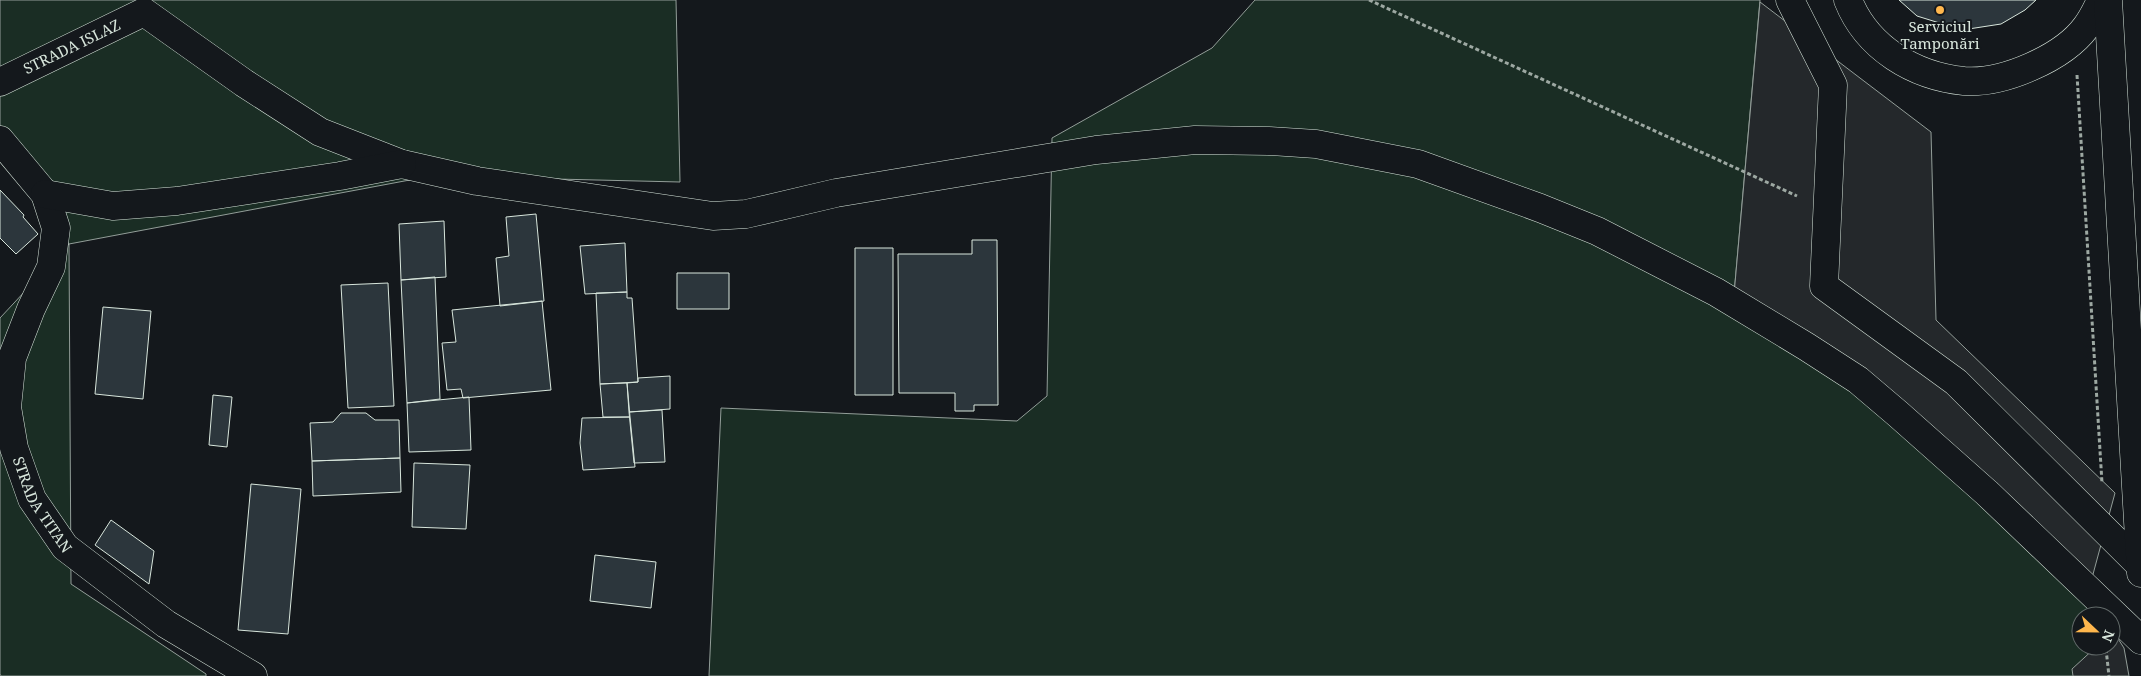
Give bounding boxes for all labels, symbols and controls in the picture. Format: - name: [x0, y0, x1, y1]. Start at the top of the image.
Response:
- marker: Serviciul Tamponări: [1934, 4, 1946, 16]
- street label: STRADA ISLAZ: [20, 14, 123, 78]
- place label: Serviciul Tamponări: [1900, 16, 1980, 53]
- street label: STRADA TITAN: [9, 454, 77, 557]
- north arrow: [2071, 606, 2121, 656]
- text: N: [2098, 627, 2119, 645]

